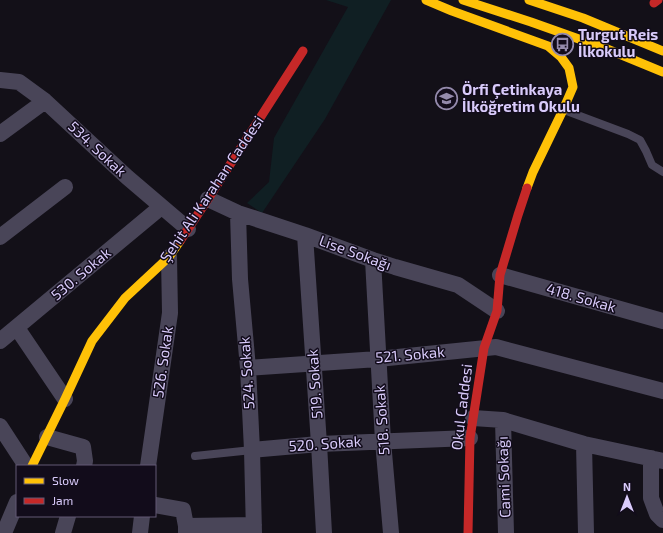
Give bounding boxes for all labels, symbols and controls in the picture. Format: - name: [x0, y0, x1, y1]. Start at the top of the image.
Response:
- place label: Turgut Reis İlkokulu: [578, 25, 658, 60]
- bus stop icon: Turgut Reis İlkokulu: [549, 31, 575, 57]
- place label: Örfi Çetinkaya İlköğretim Okulu: [462, 80, 580, 115]
- school or university icon: Örfi Çetinkaya İlköğretim Okulu: [434, 86, 460, 112]
- street label: Şehit Ali Karahan Caddesi: [156, 112, 268, 265]
- street label: 534. Sokak: [65, 117, 131, 180]
- street label: Lise Sokağı: [317, 231, 394, 273]
- street label: 530. Sokak: [47, 243, 114, 303]
- street label: 418. Sokak: [544, 279, 618, 316]
- street label: 526. Sokak: [148, 324, 176, 399]
- street label: 524. Sokak: [234, 336, 258, 410]
- street label: 521. Sokak: [374, 342, 446, 366]
- street label: 519. Sokak: [303, 348, 325, 420]
- street label: Okul Caddesi: [447, 363, 475, 451]
- street label: 518. Sokak: [370, 384, 392, 456]
- street label: 520. Sokak: [288, 431, 362, 455]
- street label: Cami Sokağı: [493, 436, 513, 518]
- legend: [16, 465, 156, 517]
- text: Slow: [52, 473, 79, 487]
- north arrow: [607, 477, 647, 517]
- text: N: [623, 480, 631, 493]
- text: Jam: [52, 493, 73, 507]

